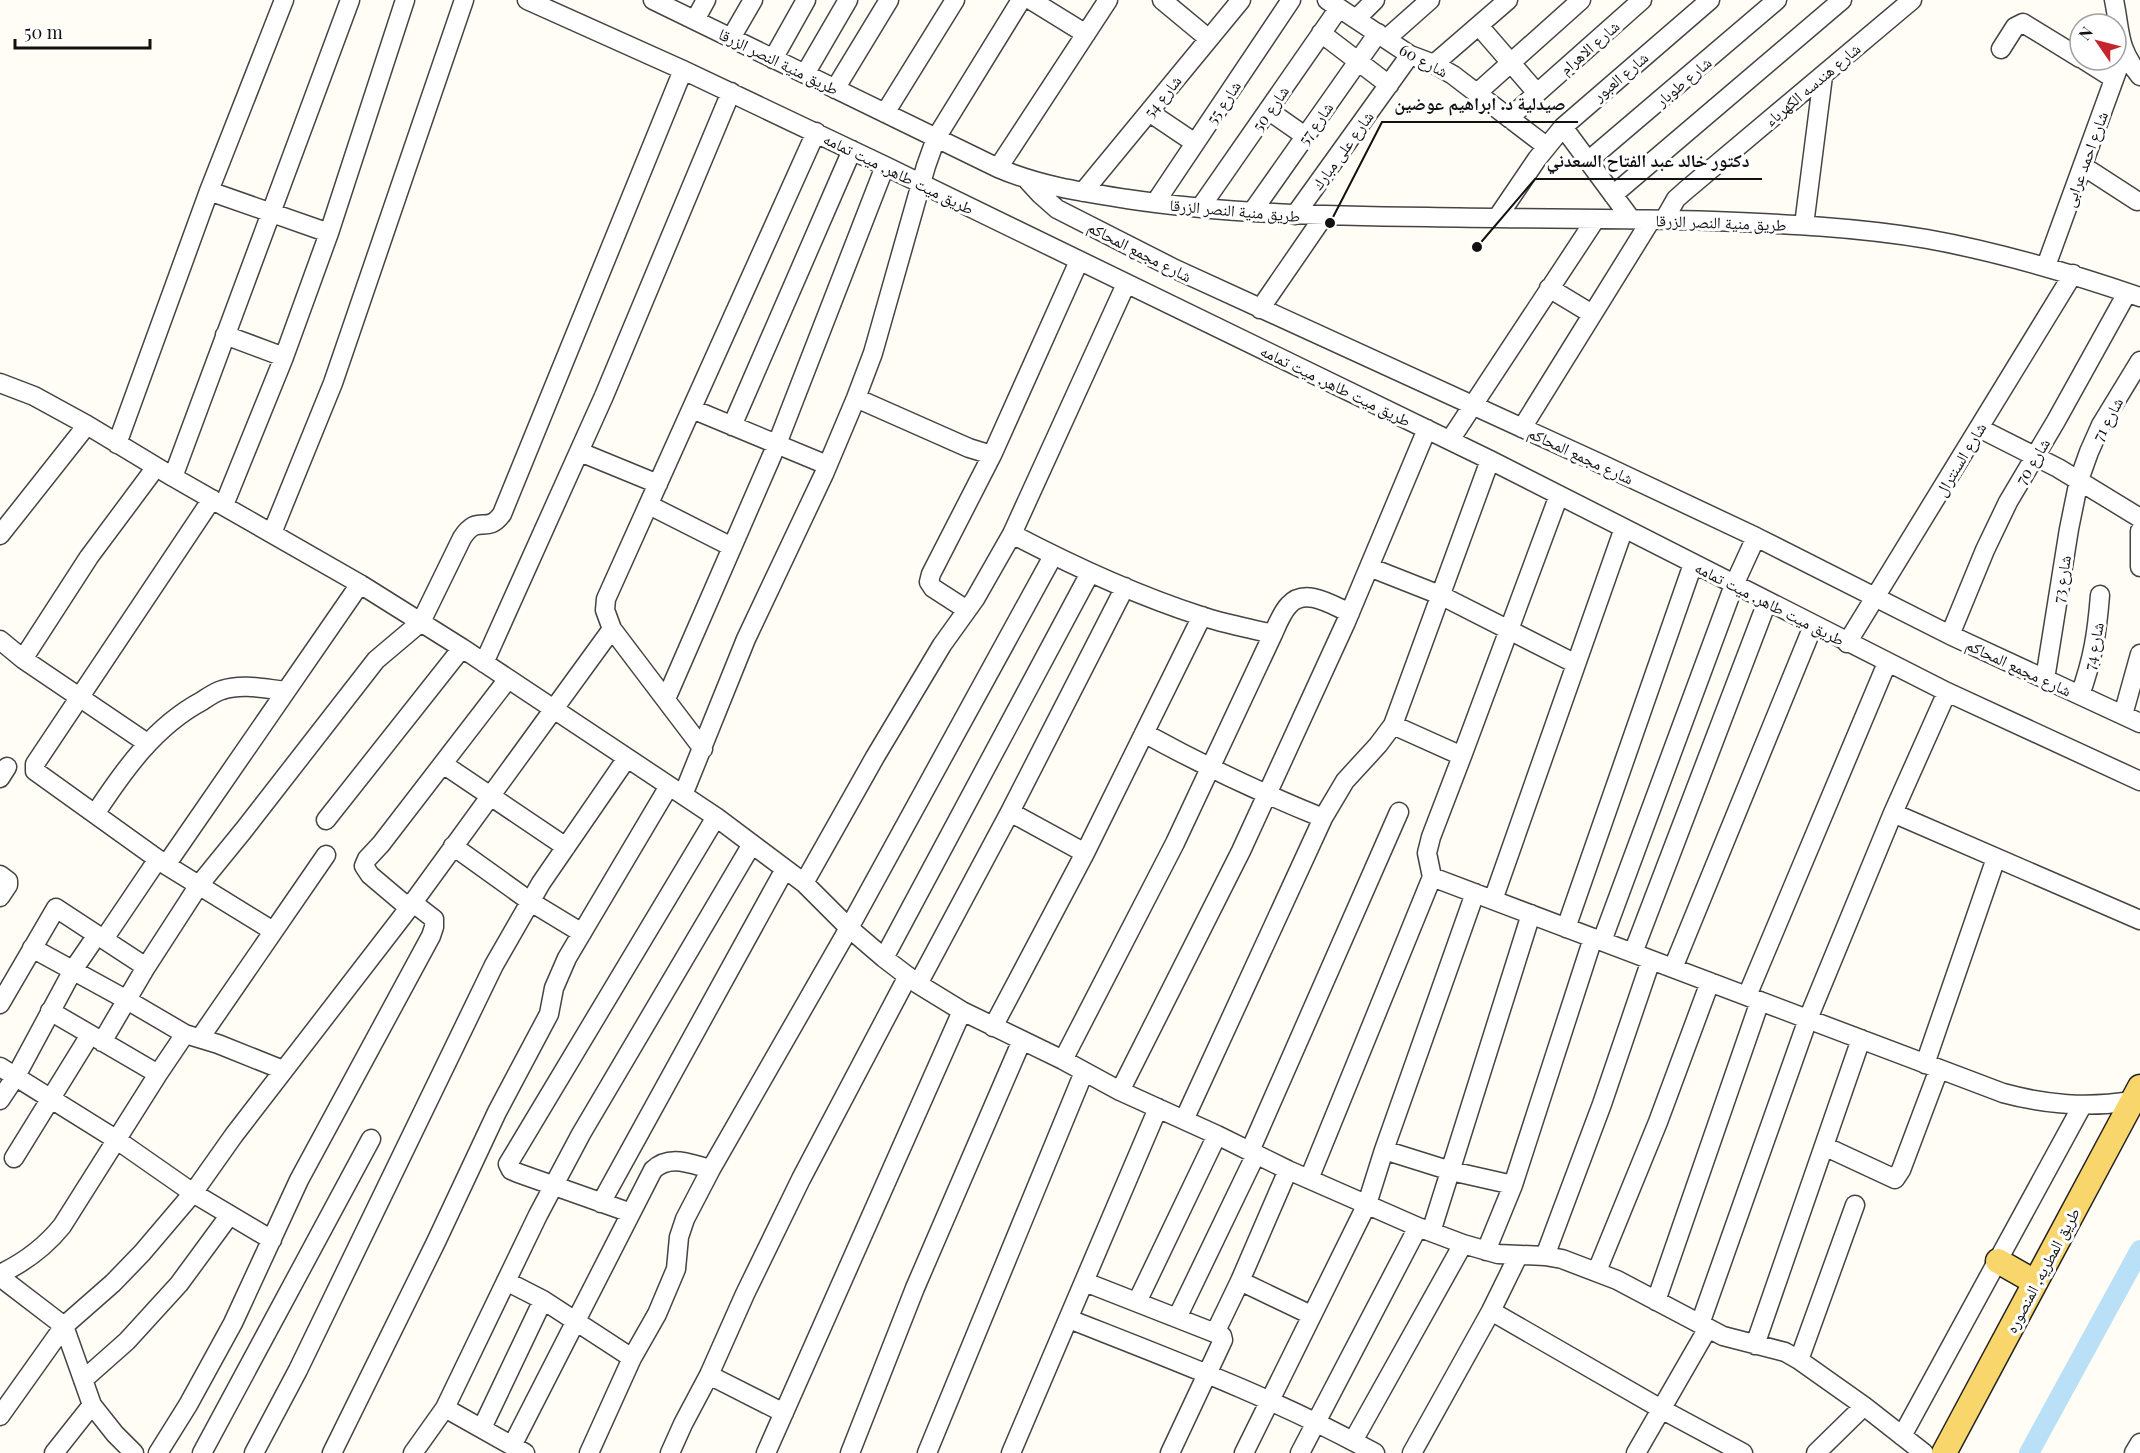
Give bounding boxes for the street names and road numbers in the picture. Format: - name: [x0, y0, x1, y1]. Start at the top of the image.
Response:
- street label: شارع الاهرام: [1555, 15, 1624, 80]
- street label: طريق منية النصر الزرقا: [715, 23, 843, 100]
- street label: شارع 60: [1396, 38, 1452, 82]
- street label: شارع هندسه الكهرباء: [1760, 38, 1865, 131]
- street label: شارع العبور: [1587, 47, 1653, 107]
- street label: شارع طوبار: [1650, 51, 1716, 112]
- street label: شارع 54: [1138, 70, 1186, 122]
- street label: شارع 55: [1201, 76, 1246, 128]
- street label: شارع 50: [1247, 81, 1294, 135]
- street label: شارع 57: [1293, 98, 1338, 149]
- street label: شارع على مبارك: [1306, 106, 1378, 194]
- street label: شارع احمد عرابى: [2058, 108, 2113, 210]
- street label: طريق ميت طاهر, ميت تمامه: [820, 127, 978, 220]
- street label: طريق منية النصر الزرقا: [1169, 194, 1301, 227]
- street label: طريق منية النصر الزرقا: [1655, 209, 1787, 236]
- street label: شارع مجمع المحاكم: [1084, 216, 1196, 287]
- street label: طريق ميت طاهر, ميت تمامه: [1257, 339, 1415, 432]
- street label: شارع 71: [2087, 393, 2128, 445]
- street label: شارع السنترال: [1930, 418, 1991, 500]
- street label: شارع مجمع المحاكم: [1524, 421, 1637, 490]
- street label: شارع 70: [2010, 434, 2055, 489]
- street label: شارع 73: [2047, 554, 2076, 605]
- street label: طريق ميت طاهر, ميت تمامه: [1691, 556, 1848, 651]
- street label: شارع 74: [2078, 620, 2109, 672]
- street label: شارع مجمع المحاكم: [1962, 633, 2075, 702]
- street label: طريق المطريه, المنصوره: [2000, 1204, 2085, 1337]

